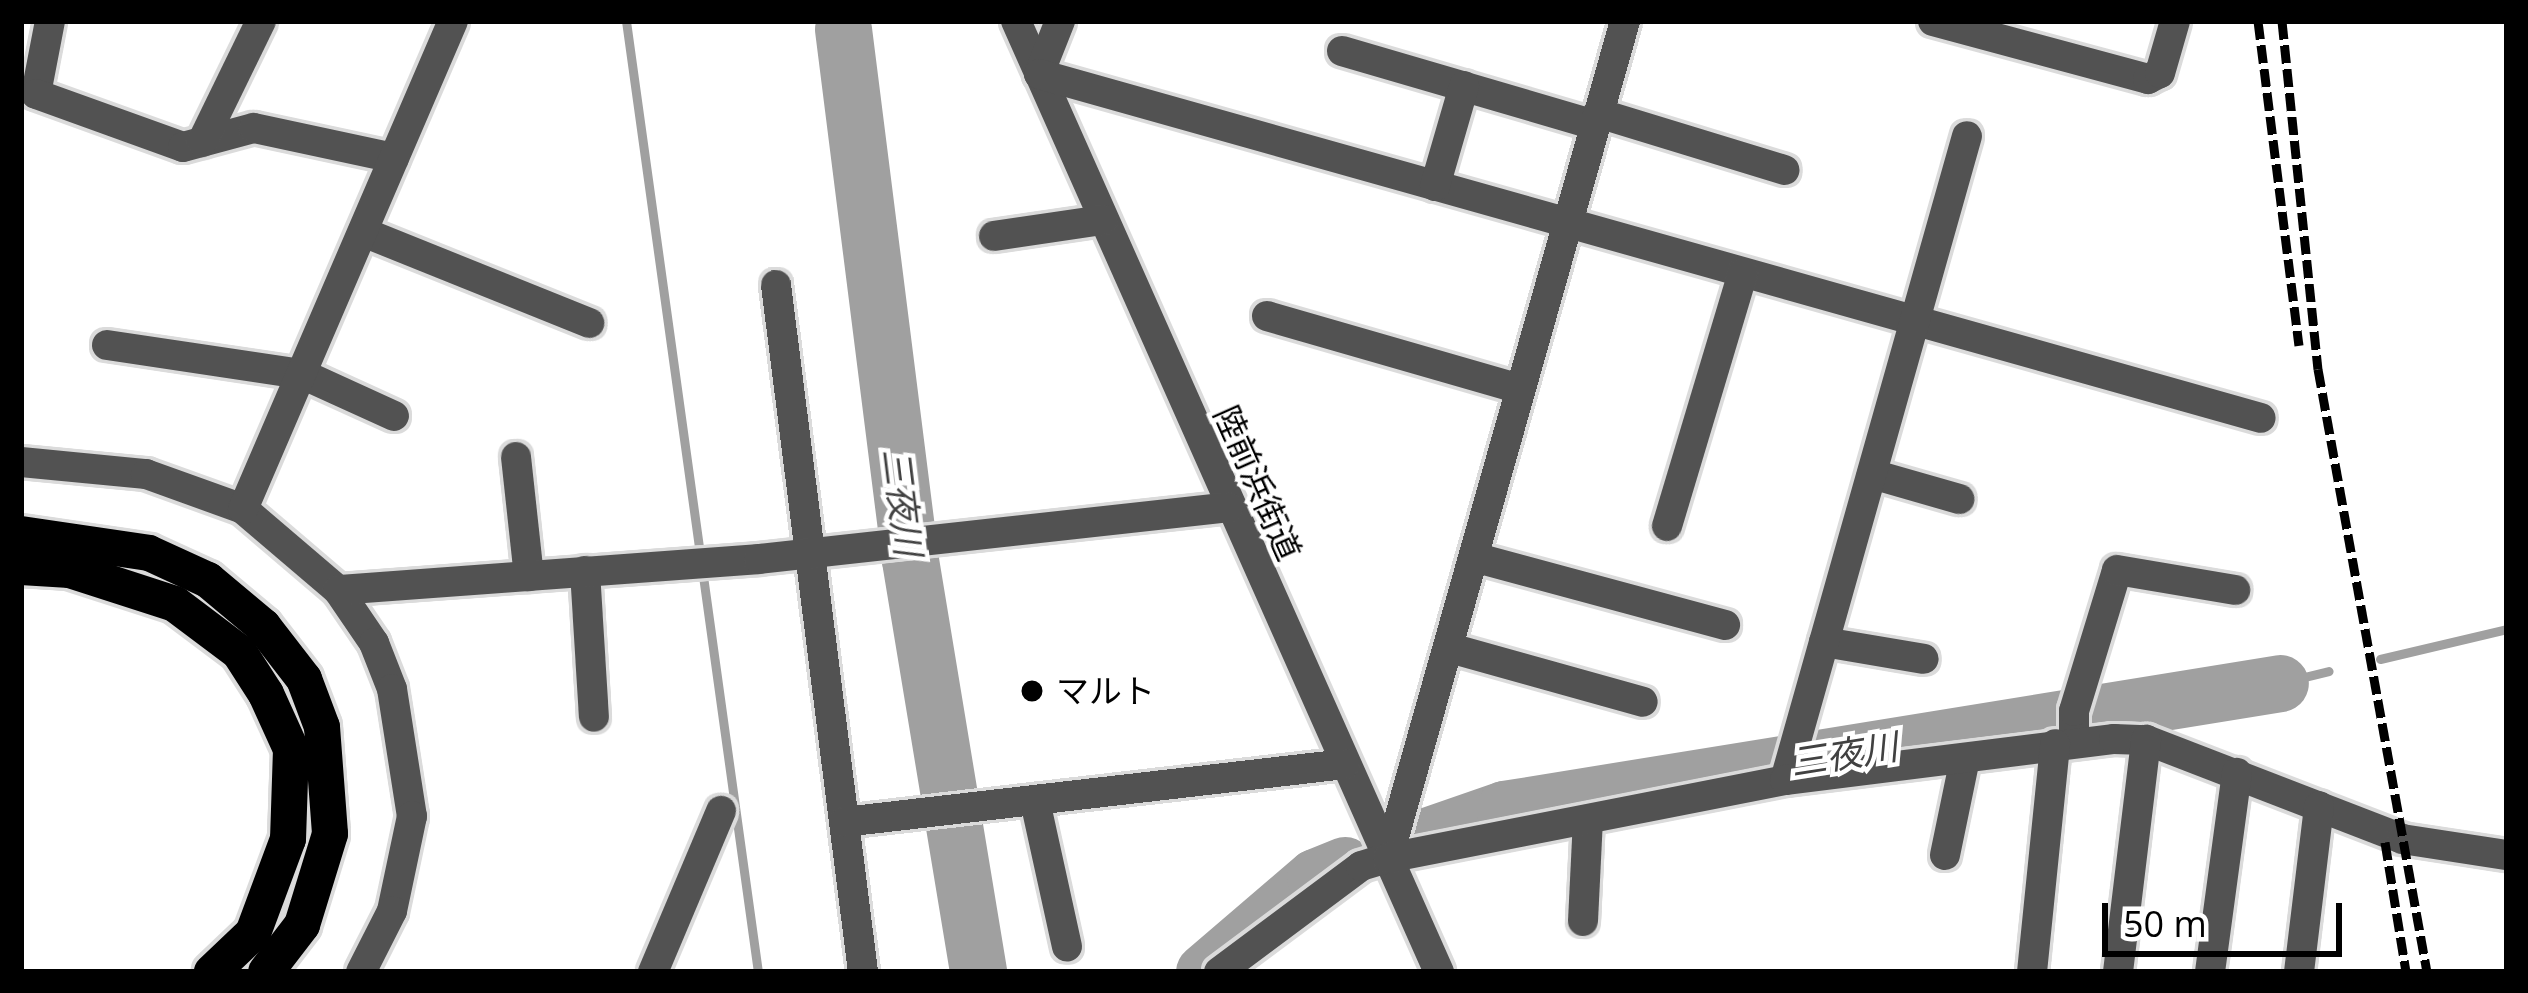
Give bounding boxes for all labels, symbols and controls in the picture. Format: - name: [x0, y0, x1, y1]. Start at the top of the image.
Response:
- street label: 陸前浜街道: [1206, 400, 1310, 566]
- water label: 三夜川: [875, 446, 931, 558]
- place label: マルト: [1056, 671, 1155, 711]
- marker: マルト: [1019, 678, 1045, 704]
- water label: 三夜川: [1787, 724, 1901, 784]
- scale bar: [2108, 879, 2348, 953]
- text: 50 m: [2123, 899, 2207, 948]

